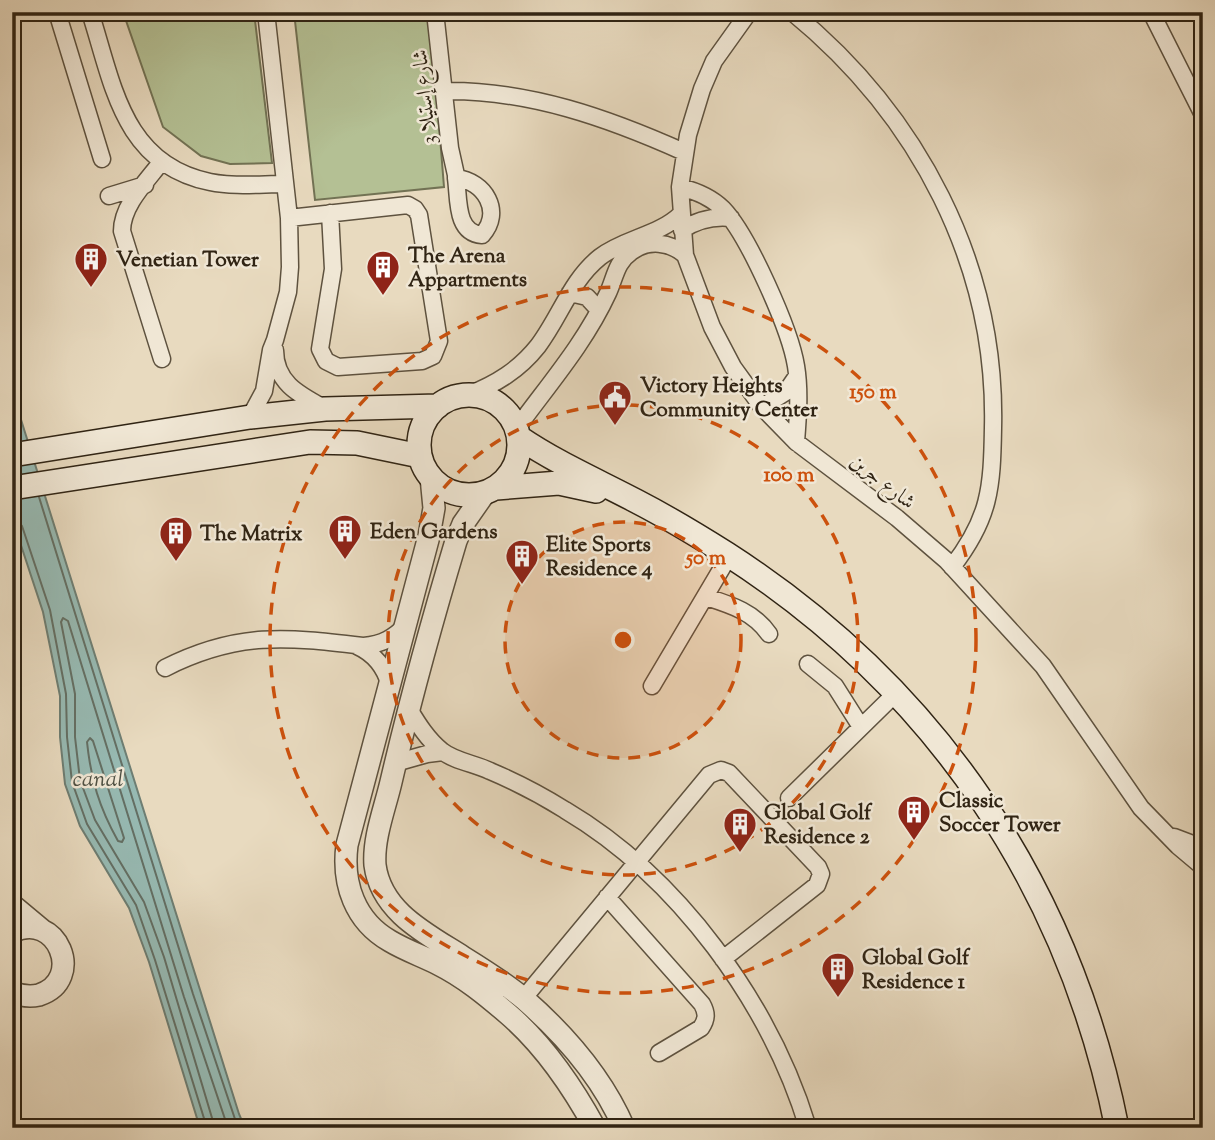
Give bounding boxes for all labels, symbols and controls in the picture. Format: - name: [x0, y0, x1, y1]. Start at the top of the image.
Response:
- street label: شارع إستيلا 3: [406, 48, 447, 146]
- building icon: Venetian Tower: [72, 240, 110, 289]
- place label: The Arena Appartments: [408, 242, 527, 296]
- place label: Venetian Tower: [116, 246, 259, 276]
- building icon: The Arena Appartments: [364, 248, 402, 297]
- place label: Victory Heights Community Center: [640, 372, 818, 426]
- public building icon: Victory Heights Community Center: [596, 378, 634, 427]
- text: 150 m: [849, 378, 897, 408]
- street label: شارع جرين: [842, 447, 921, 519]
- text: 100 m: [764, 461, 815, 491]
- building icon: Eden Gardens: [326, 512, 364, 561]
- building icon: The Matrix: [157, 514, 195, 563]
- place label: Eden Gardens: [370, 518, 498, 548]
- place label: The Matrix: [200, 520, 303, 550]
- place label: Elite Sports Residence 4: [546, 531, 653, 585]
- building icon: Elite Sports Residence 4: [503, 537, 541, 586]
- text: 50 m: [684, 544, 727, 574]
- centre of rings: [611, 628, 635, 652]
- water label: canal: [72, 764, 124, 797]
- place label: Classic Soccer Tower: [939, 787, 1061, 841]
- building icon: Classic Soccer Tower: [895, 793, 933, 842]
- place label: Global Golf Residence 2: [764, 799, 873, 853]
- building icon: Global Golf Residence 2: [721, 805, 759, 854]
- place label: Global Golf Residence 1: [862, 944, 971, 998]
- building icon: Global Golf Residence 1: [819, 950, 857, 999]

